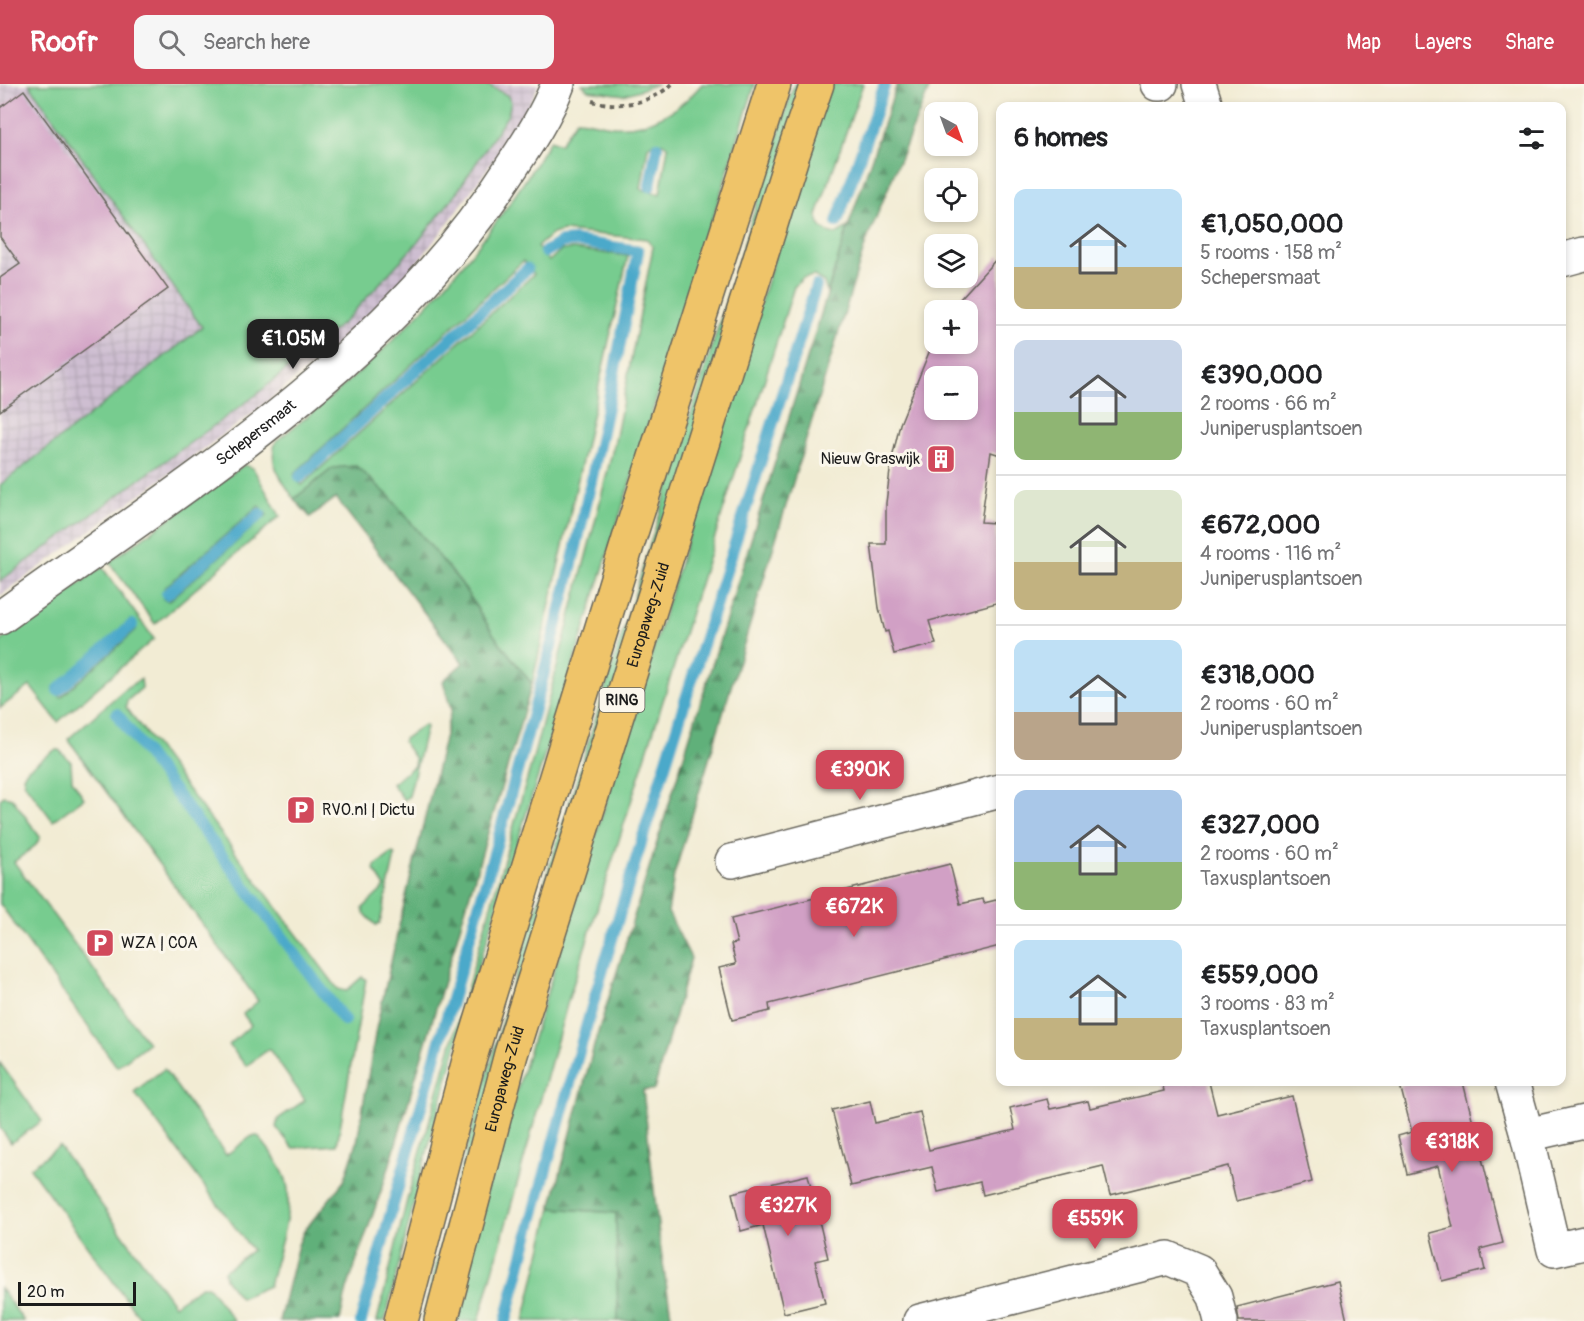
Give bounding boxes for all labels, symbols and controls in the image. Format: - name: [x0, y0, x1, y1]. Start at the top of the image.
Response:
- search box: [134, 15, 554, 69]
- text: Roofr: [30, 25, 98, 60]
- icon: search: [155, 26, 188, 59]
- text: Search here: [203, 28, 310, 56]
- text: Map: [1346, 29, 1381, 56]
- text: Layers: [1414, 29, 1472, 56]
- text: Share: [1505, 29, 1554, 56]
- north arrow: [924, 102, 978, 156]
- map controls: [924, 102, 978, 420]
- text: 6 homes: [1014, 122, 1108, 154]
- icon: filters: [1515, 122, 1548, 155]
- button: locate: [924, 168, 978, 222]
- text: €1,050,000: [1200, 208, 1343, 240]
- icon: home: [1062, 213, 1134, 285]
- button: layers: [924, 234, 978, 288]
- text: 5 rooms · 158 m²: [1200, 240, 1342, 265]
- text: Schepersmaat: [1200, 265, 1320, 290]
- button: +: [924, 300, 978, 354]
- pin: €1.05M: [244, 319, 342, 370]
- text: €1.05M: [261, 326, 325, 351]
- text: €390,000: [1200, 359, 1323, 391]
- icon: home: [1062, 364, 1134, 436]
- button: −: [924, 366, 978, 420]
- text: 2 rooms · 66 m²: [1200, 391, 1337, 416]
- street label: Schepersmaat: [212, 395, 301, 470]
- text: Juniperusplantsoen: [1200, 416, 1363, 441]
- building icon: Nieuw Graswijk: [925, 443, 957, 475]
- place label: Nieuw Graswijk: [821, 449, 920, 469]
- text: €672,000: [1200, 509, 1320, 541]
- icon: home: [1062, 514, 1134, 586]
- text: 4 rooms · 116 m²: [1200, 541, 1341, 566]
- street label: Europaweg-Zuid: [623, 560, 674, 670]
- text: Juniperusplantsoen: [1200, 566, 1363, 591]
- text: €318,000: [1200, 659, 1315, 691]
- icon: home: [1062, 664, 1134, 736]
- road number: RING: [600, 688, 644, 712]
- text: 2 rooms · 60 m²: [1200, 691, 1339, 716]
- text: Juniperusplantsoen: [1200, 716, 1363, 741]
- pin: €390K: [818, 750, 902, 801]
- text: €390K: [830, 757, 890, 782]
- parking icon: RVO.nl | Dictu: [285, 794, 317, 826]
- place label: RVO.nl | Dictu: [322, 800, 415, 820]
- text: €327,000: [1200, 809, 1320, 841]
- icon: home: [1062, 814, 1134, 886]
- text: 2 rooms · 60 m²: [1200, 841, 1339, 866]
- text: Taxusplantsoen: [1200, 866, 1331, 891]
- pin: €672K: [812, 887, 896, 938]
- text: €672K: [825, 894, 883, 919]
- parking icon: WZA | COA: [84, 927, 116, 959]
- place label: WZA | COA: [121, 933, 198, 953]
- text: €559,000: [1200, 959, 1319, 991]
- icon: home: [1062, 964, 1134, 1036]
- text: 3 rooms · 83 m²: [1200, 991, 1335, 1016]
- text: Taxusplantsoen: [1200, 1016, 1331, 1041]
- street label: Europaweg-Zuid: [481, 1024, 529, 1134]
- pin: €318K: [1410, 1122, 1494, 1173]
- text: €318K: [1425, 1129, 1479, 1154]
- pin: €327K: [746, 1186, 830, 1237]
- text: €327K: [759, 1193, 817, 1218]
- pin: €559K: [1053, 1199, 1137, 1250]
- text: €559K: [1066, 1206, 1124, 1231]
- scale bar: [18, 1279, 136, 1306]
- text: 20 m: [27, 1282, 65, 1302]

